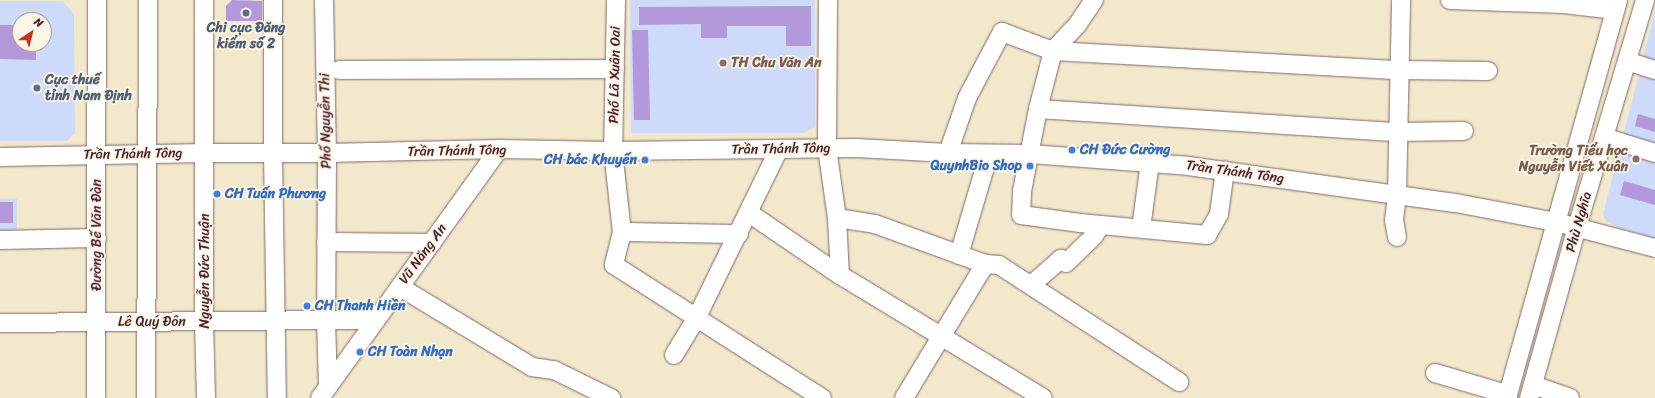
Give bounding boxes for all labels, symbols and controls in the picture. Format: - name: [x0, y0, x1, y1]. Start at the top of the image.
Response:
- marker: Chi cục Đăng kiểm số 2: [241, 8, 251, 18]
- north arrow: [12, 12, 52, 52]
- text: N: [30, 13, 47, 33]
- place label: Chi cục Đăng kiểm số 2: [207, 20, 285, 52]
- street label: Phố Lã Xuân Oai: [606, 26, 624, 124]
- place label: TH Chu Văn An: [731, 55, 822, 71]
- marker: TH Chu Văn An: [718, 58, 728, 68]
- place label: Cục thuế tỉnh Nam Định: [45, 72, 132, 104]
- street label: Phố Nguyễn Thi: [317, 73, 335, 169]
- marker: Cục thuế tỉnh Nam Định: [32, 83, 42, 93]
- street label: Trần Thánh Tông: [731, 140, 831, 158]
- street label: Trần Thánh Tông: [407, 142, 507, 160]
- place label: CH Đức Cường: [1080, 142, 1170, 158]
- place label: Trường Tiểu học Nguyễn Viết Xuân: [1519, 143, 1628, 176]
- street label: Trần Thánh Tông: [83, 145, 183, 163]
- marker: CH Đức Cường: [1067, 145, 1077, 155]
- place label: CH bác Khuyến: [544, 152, 637, 168]
- marker: Trường Tiểu học Nguyễn Viết Xuân: [1631, 154, 1641, 164]
- marker: CH bác Khuyến: [640, 155, 650, 165]
- street label: Trần Thánh Tông: [1185, 157, 1285, 187]
- place label: QuynhBio Shop: [929, 158, 1022, 174]
- marker: QuynhBio Shop: [1025, 161, 1035, 171]
- street label: Đường Bế Văn Đàn: [89, 179, 105, 291]
- place label: CH Tuấn Phương: [225, 186, 327, 202]
- marker: CH Tuấn Phương: [212, 189, 222, 199]
- street label: Phù Nghĩa: [1562, 190, 1596, 254]
- street label: Nguyễn Đức Thuận: [197, 214, 213, 328]
- street label: Vũ Năng An: [396, 221, 450, 287]
- place label: CH Thanh Hiền: [315, 298, 406, 314]
- marker: CH Thanh Hiền: [302, 301, 312, 311]
- street label: Lê Quý Đôn: [118, 314, 186, 330]
- place label: CH Toàn Nhạn: [368, 344, 454, 360]
- marker: CH Toàn Nhạn: [355, 347, 365, 357]

